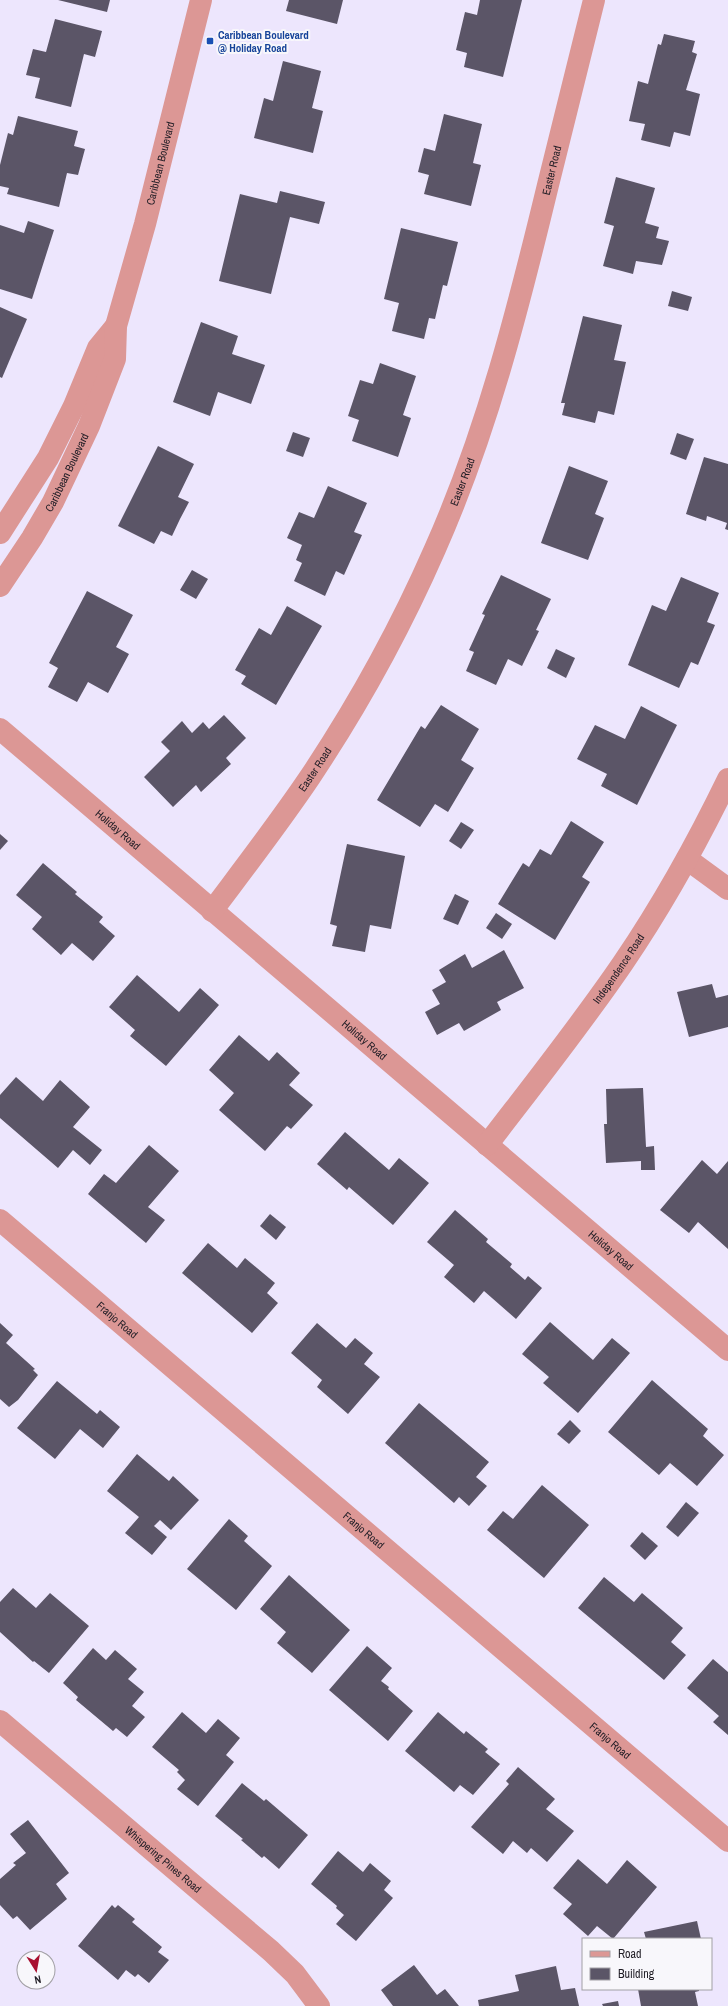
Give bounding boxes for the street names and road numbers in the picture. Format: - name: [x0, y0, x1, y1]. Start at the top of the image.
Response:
- street label: Caribbean Boulevard: [143, 120, 177, 206]
- street label: Easter Road: [539, 144, 564, 197]
- street label: Caribbean Boulevard: [42, 431, 92, 514]
- street label: Easter Road: [447, 456, 478, 508]
- street label: Easter Road: [295, 745, 335, 794]
- street label: Holiday Road: [93, 806, 143, 853]
- street label: Independence Road: [590, 931, 647, 1006]
- street label: Holiday Road: [339, 1017, 390, 1063]
- street label: Holiday Road: [586, 1227, 636, 1273]
- street label: Franjo Road: [94, 1298, 141, 1341]
- street label: Franjo Road: [340, 1509, 387, 1552]
- street label: Franjo Road: [587, 1719, 634, 1762]
- street label: Whispering Pines Road: [122, 1823, 204, 1896]

